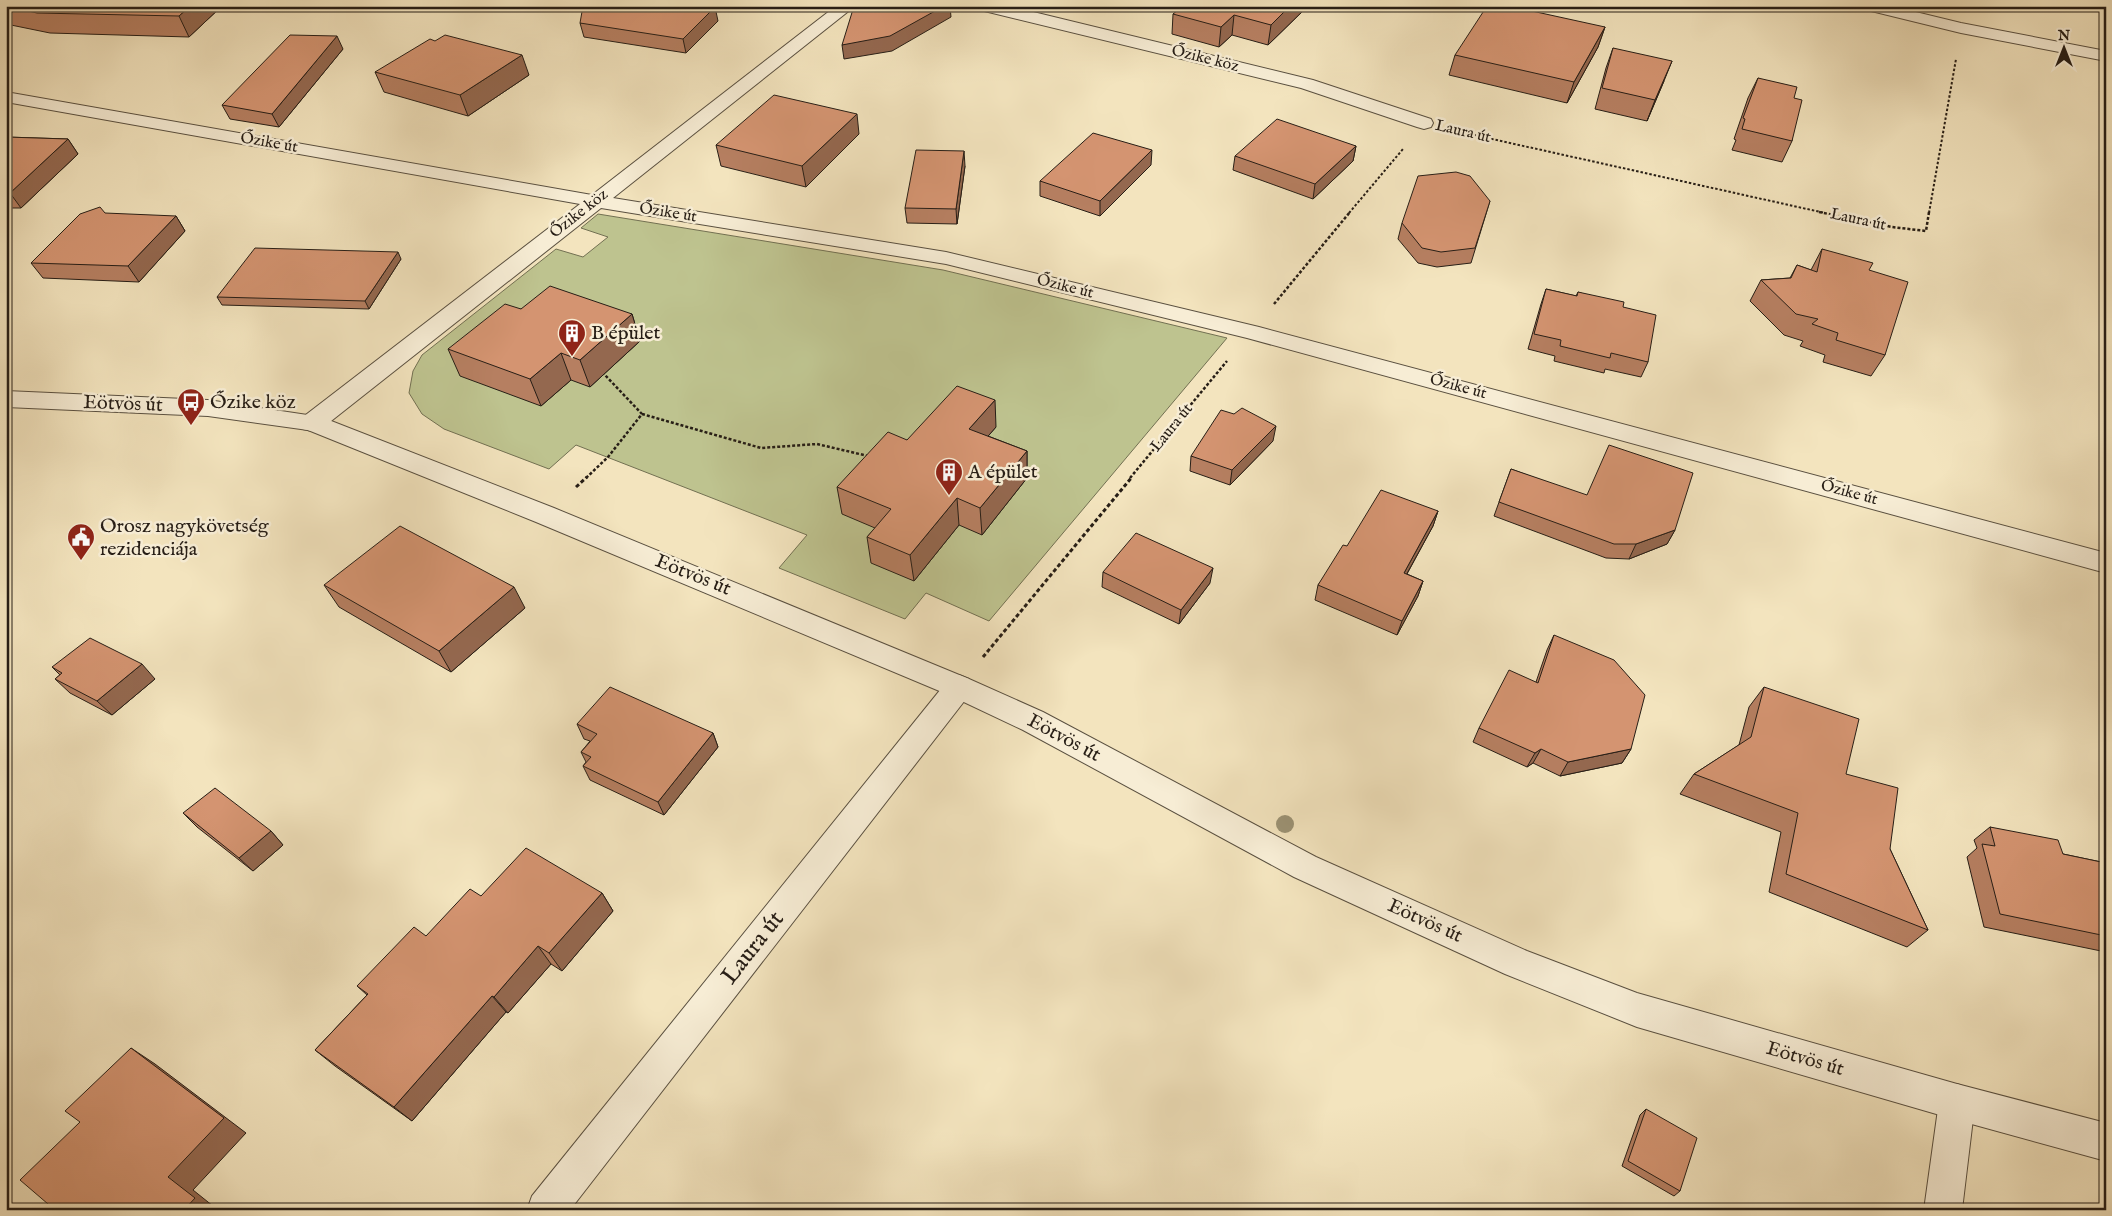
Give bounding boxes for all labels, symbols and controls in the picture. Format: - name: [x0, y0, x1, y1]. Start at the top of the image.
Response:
- north arrow: [2040, 22, 2090, 72]
- text: N: [2057, 27, 2070, 45]
- street label: Őzike köz: [1169, 39, 1241, 77]
- street label: Laura út: [1433, 116, 1493, 148]
- street label: Őzike út: [239, 126, 300, 158]
- street label: Őzike köz: [545, 183, 612, 243]
- street label: Őzike út: [638, 197, 699, 227]
- street label: Laura út: [1828, 204, 1888, 236]
- street label: Őzike út: [1034, 268, 1097, 304]
- building icon: B épület: [557, 318, 587, 357]
- place label: B épület: [591, 321, 660, 346]
- street label: Őzike út: [1427, 368, 1490, 404]
- bus stop icon: Őzike köz: [176, 387, 206, 426]
- street label: Eötvös út: [83, 390, 163, 418]
- place label: Őzike köz: [210, 390, 296, 415]
- street label: Laura út: [1146, 399, 1198, 456]
- building icon: A épület: [934, 457, 964, 496]
- place label: A épület: [967, 460, 1038, 485]
- street label: Őzike út: [1818, 474, 1881, 510]
- place label: Orosz nagykövetség rezidenciája: [100, 514, 270, 562]
- public building icon: Orosz nagykövetség rezidenciája: [66, 522, 96, 561]
- street label: Eötvös út: [651, 548, 735, 602]
- street label: Eötvös út: [1023, 708, 1105, 768]
- street label: Eötvös út: [1384, 893, 1467, 949]
- street label: Laura út: [715, 905, 791, 991]
- street label: Eötvös út: [1763, 1036, 1847, 1082]

